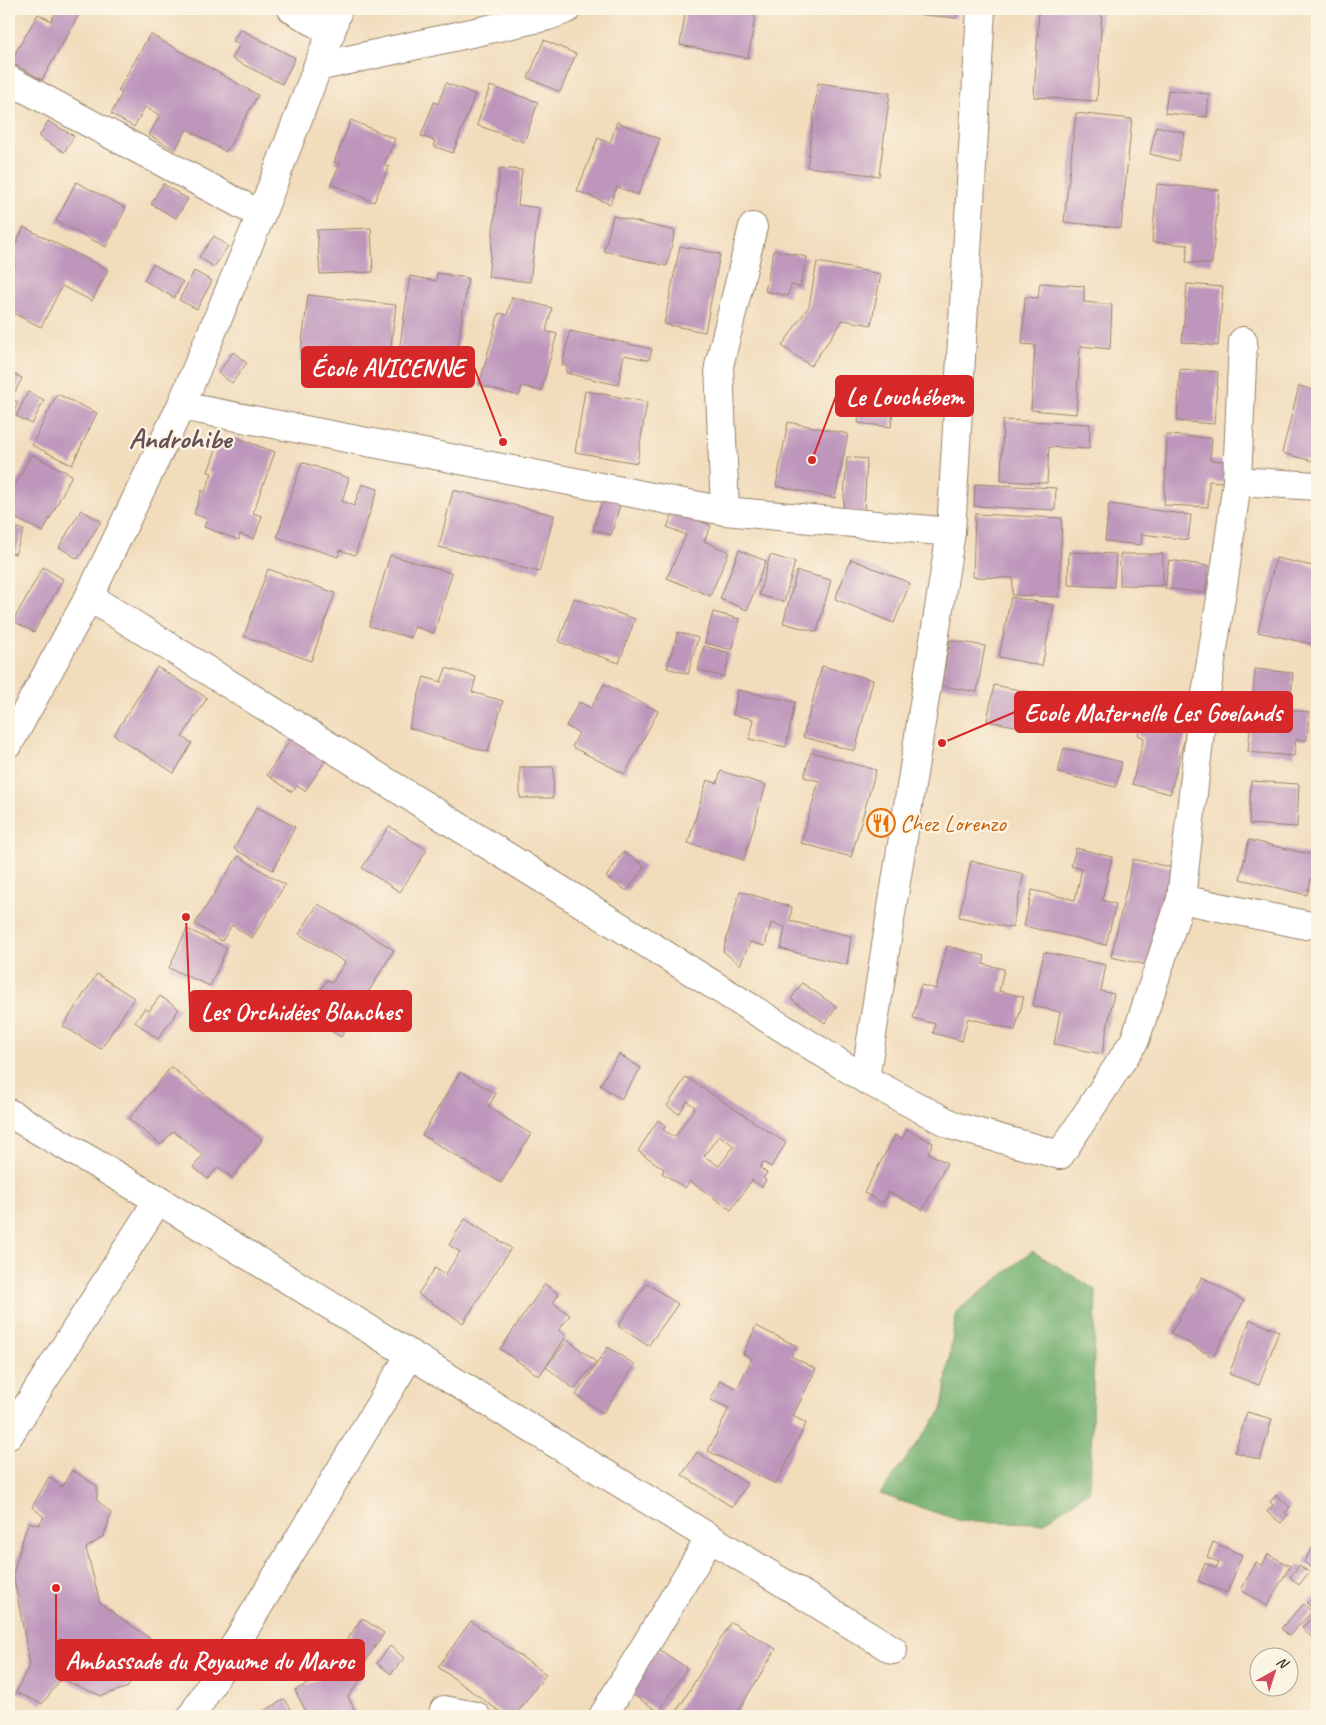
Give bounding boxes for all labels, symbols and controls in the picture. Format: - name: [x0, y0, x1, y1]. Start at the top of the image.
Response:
- callout: École AVICENNE: [302, 347, 474, 387]
- text: École AVICENNE: [312, 352, 468, 384]
- callout: Le Louchébem: [836, 376, 973, 416]
- text: Le Louchébem: [846, 381, 965, 413]
- district label: Androhibe: [129, 420, 234, 457]
- callout: Ecole Maternelle Les Goelands: [1015, 692, 1292, 732]
- text: Ecole Maternelle Les Goelands: [1024, 697, 1284, 729]
- restaurant icon: Chez Lorenzo: [866, 808, 896, 838]
- place label: Chez Lorenzo: [900, 808, 1007, 838]
- callout: Les Orchidées Blanches: [190, 991, 411, 1031]
- text: Les Orchidées Blanches: [201, 996, 403, 1028]
- callout: Ambassade du Royaume du Maroc: [56, 1640, 364, 1680]
- text: Ambassade du Royaume du Maroc: [66, 1645, 355, 1677]
- north arrow: [1248, 1648, 1298, 1698]
- text: N: [1273, 1653, 1292, 1673]

